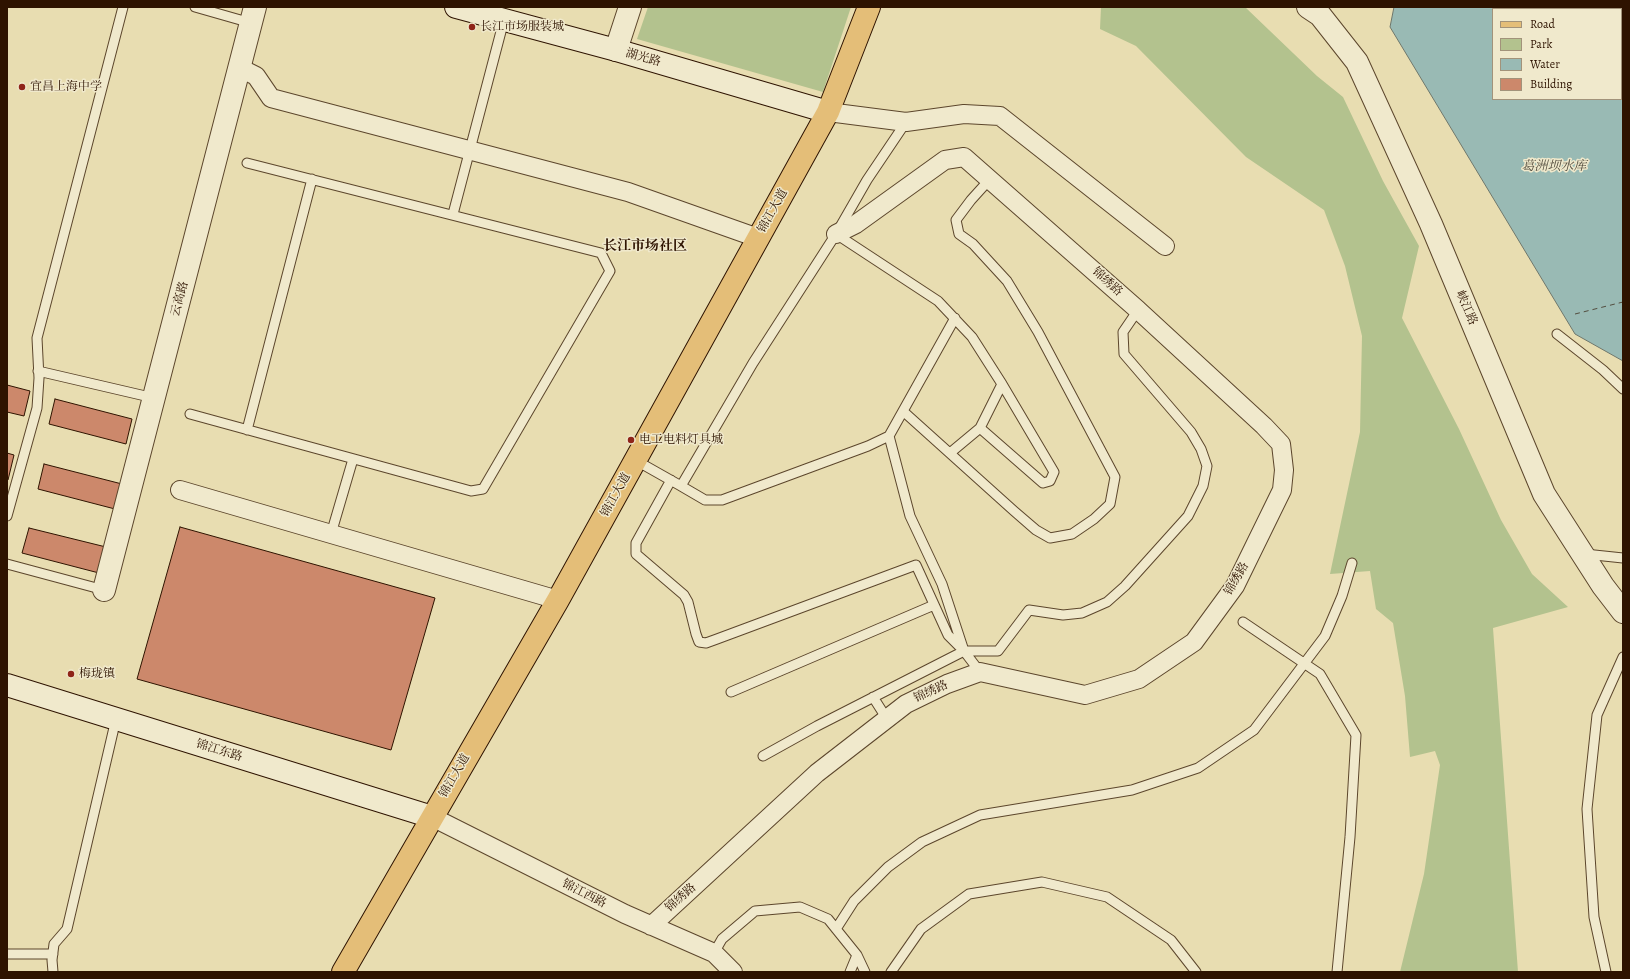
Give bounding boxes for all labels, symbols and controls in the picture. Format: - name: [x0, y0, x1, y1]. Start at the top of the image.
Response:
- legend: [1492, 8, 1622, 100]
- text: Road: [1530, 16, 1555, 32]
- place label: 长江市场服装城: [480, 20, 564, 34]
- marker: 长江市场服装城: [467, 22, 477, 32]
- text: Park: [1530, 36, 1553, 52]
- street label: 湖光路: [624, 46, 662, 70]
- text: Water: [1530, 56, 1560, 72]
- text: Building: [1530, 76, 1572, 92]
- place label: 宜昌上海中学: [30, 80, 102, 94]
- marker: 宜昌上海中学: [17, 82, 27, 92]
- water label: 葛洲坝水库: [1522, 159, 1586, 175]
- street label: 锦江大道: [755, 187, 791, 235]
- district label: 长江市场社区: [603, 239, 687, 255]
- street label: 锦绣路: [1089, 265, 1125, 299]
- street label: 云高路: [168, 280, 192, 318]
- street label: 峡江路: [1452, 289, 1480, 327]
- place label: 电工电料灯具城: [639, 433, 723, 447]
- marker: 电工电料灯具城: [626, 435, 636, 445]
- street label: 锦江大道: [598, 471, 634, 519]
- street label: 锦绣路: [1222, 560, 1252, 598]
- place label: 梅珑镇: [79, 667, 115, 681]
- marker: 梅珑镇: [66, 669, 76, 679]
- street label: 锦绣路: [912, 678, 950, 706]
- street label: 锦江东路: [194, 737, 244, 765]
- street label: 锦江大道: [437, 752, 473, 800]
- street label: 锦江西路: [559, 877, 609, 911]
- street label: 锦绣路: [663, 881, 699, 915]

